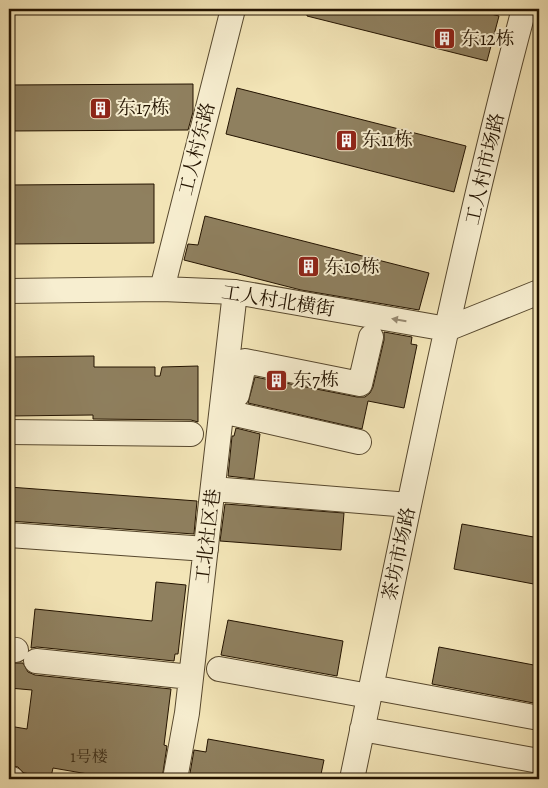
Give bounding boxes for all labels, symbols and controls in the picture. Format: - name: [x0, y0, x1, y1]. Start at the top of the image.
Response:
- place label: 东12栋: [461, 26, 515, 52]
- building icon: 东12栋: [433, 27, 457, 51]
- place label: 东17栋: [117, 95, 169, 121]
- building icon: 东17栋: [89, 96, 113, 120]
- street label: 工人村东路: [173, 100, 221, 198]
- street label: 工人村市场路: [460, 111, 510, 227]
- place label: 东11栋: [362, 127, 413, 153]
- building icon: 东11栋: [334, 128, 358, 152]
- place label: 东10栋: [325, 254, 380, 280]
- building icon: 东10栋: [297, 255, 321, 279]
- street label: 工人村北横街: [220, 279, 336, 323]
- one-way arrow: [390, 316, 406, 324]
- place label: 东7栋: [293, 367, 339, 393]
- building icon: 东7栋: [265, 368, 289, 392]
- street label: 工北社区巷: [189, 487, 227, 585]
- street label: 茶坊市场路: [376, 505, 422, 603]
- house number: 1号楼: [70, 746, 108, 768]

